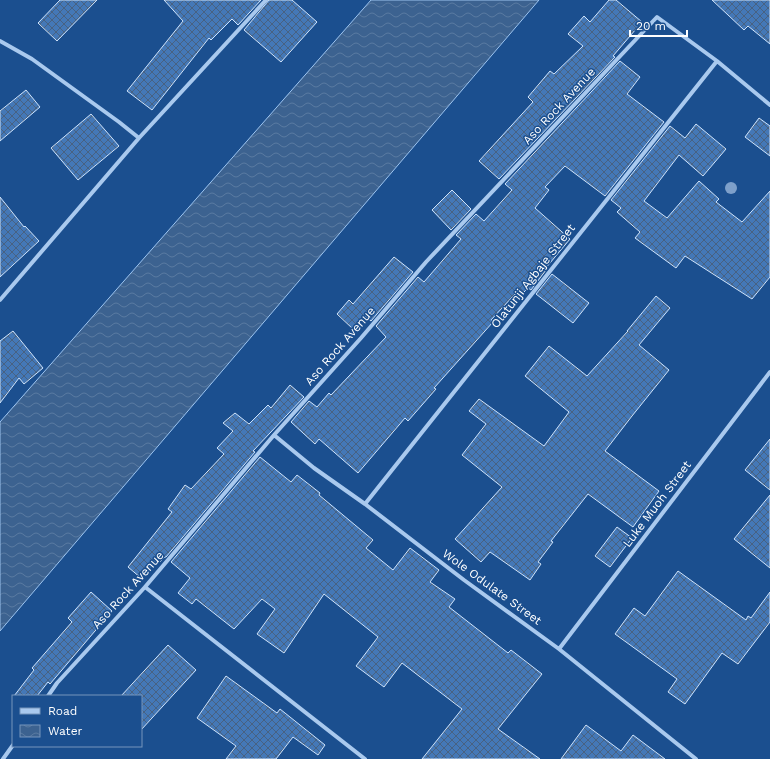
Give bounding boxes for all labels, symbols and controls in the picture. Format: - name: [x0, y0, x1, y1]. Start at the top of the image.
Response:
- scale bar: [630, 12, 687, 38]
- text: 20 m: [636, 19, 666, 33]
- street label: Aso Rock Avenue: [520, 65, 598, 147]
- street label: Olatunji Agbaje Street: [488, 221, 578, 331]
- street label: Aso Rock Avenue: [302, 304, 378, 388]
- street label: Luke Muoh Street: [620, 458, 694, 550]
- street label: Wole Odulate Street: [440, 546, 544, 628]
- street label: Aso Rock Avenue: [89, 548, 167, 632]
- legend: [12, 695, 142, 747]
- text: Road: [48, 704, 77, 718]
- text: Water: [48, 724, 83, 738]

